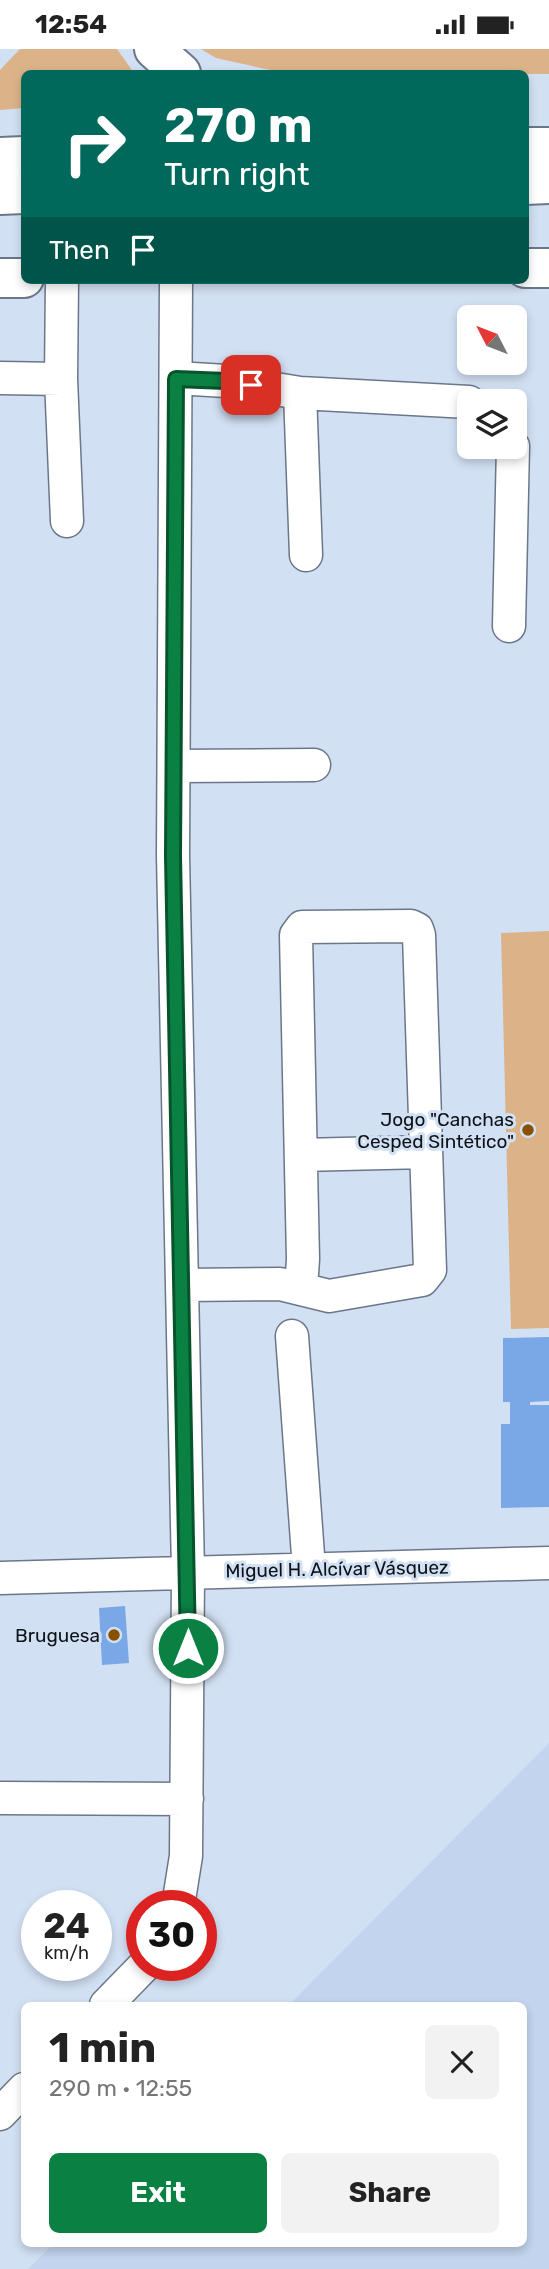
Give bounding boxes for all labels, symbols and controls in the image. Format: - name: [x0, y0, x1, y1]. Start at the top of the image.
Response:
- text: 12:54: [35, 9, 107, 40]
- text: 270 m: [164, 96, 313, 154]
- icon: right: [49, 98, 140, 189]
- text: Turn right: [164, 155, 309, 193]
- icon: arrive: [124, 231, 162, 269]
- text: Then: [49, 235, 110, 266]
- north arrow: [457, 305, 527, 375]
- map controls: [457, 305, 527, 459]
- pin: [221, 355, 281, 415]
- icon: arrive: [232, 366, 270, 404]
- button: layers: [457, 389, 527, 459]
- place label: Jogo "Canchas Cesped Sintético": [357, 1108, 514, 1153]
- marker: Jogo "Canchas Cesped Sintético": [520, 1122, 536, 1138]
- street label: Miguel H. Alcívar Vásquez: [225, 1556, 449, 1582]
- position arrow: [151, 1611, 225, 1685]
- place label: Bruguesa: [15, 1624, 100, 1647]
- marker: Bruguesa: [106, 1627, 122, 1643]
- speed limit sign: 30: [126, 1890, 217, 1981]
- text: 24: [43, 1905, 90, 1947]
- text: km/h: [44, 1942, 89, 1964]
- text: 1 min: [49, 2023, 156, 2073]
- button: close: [425, 2025, 499, 2099]
- text: 290 m · 12:55: [49, 2074, 192, 2102]
- button: Exit: [49, 2153, 267, 2233]
- button: Share: [281, 2153, 499, 2233]

